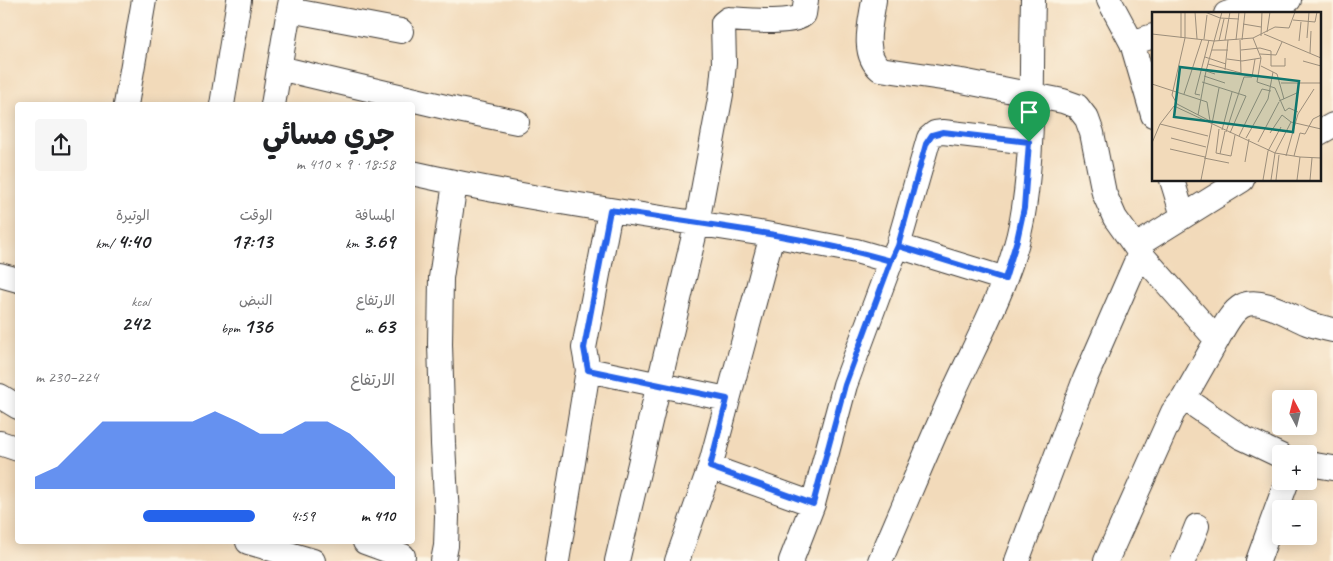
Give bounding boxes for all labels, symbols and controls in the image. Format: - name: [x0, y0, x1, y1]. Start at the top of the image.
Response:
- inset map: [1152, 12, 1320, 181]
- pin: [1008, 91, 1050, 142]
- icon: arrive: [1015, 98, 1043, 126]
- text: جري مسائي: [262, 117, 395, 152]
- button: share: [35, 119, 87, 171]
- text: 18:58 · 9 × 410 m: [296, 154, 395, 174]
- text: الوتيرة: [116, 207, 150, 224]
- text: الوقت: [240, 207, 272, 224]
- text: المسافة: [355, 207, 395, 224]
- text: 4:40: [117, 228, 150, 254]
- text: 17:13: [230, 228, 272, 254]
- text: 3.69: [362, 228, 395, 254]
- text: /km: [95, 235, 117, 252]
- text: km: [345, 235, 362, 252]
- text: النبض: [239, 292, 272, 309]
- text: الارتفاع: [356, 292, 395, 309]
- text: kcal: [131, 293, 150, 310]
- text: 242: [121, 310, 150, 336]
- text: 136: [244, 313, 272, 339]
- text: 63: [376, 313, 395, 339]
- text: bpm: [221, 320, 244, 337]
- text: m: [364, 320, 376, 337]
- text: 224–230 m: [35, 367, 98, 387]
- text: الارتفاع: [350, 370, 395, 390]
- north arrow: [1272, 390, 1318, 435]
- map controls: [1272, 390, 1317, 545]
- button: +: [1272, 445, 1317, 490]
- button: −: [1272, 500, 1317, 545]
- text: 4:59: [290, 506, 315, 526]
- text: 410 m: [360, 506, 395, 526]

